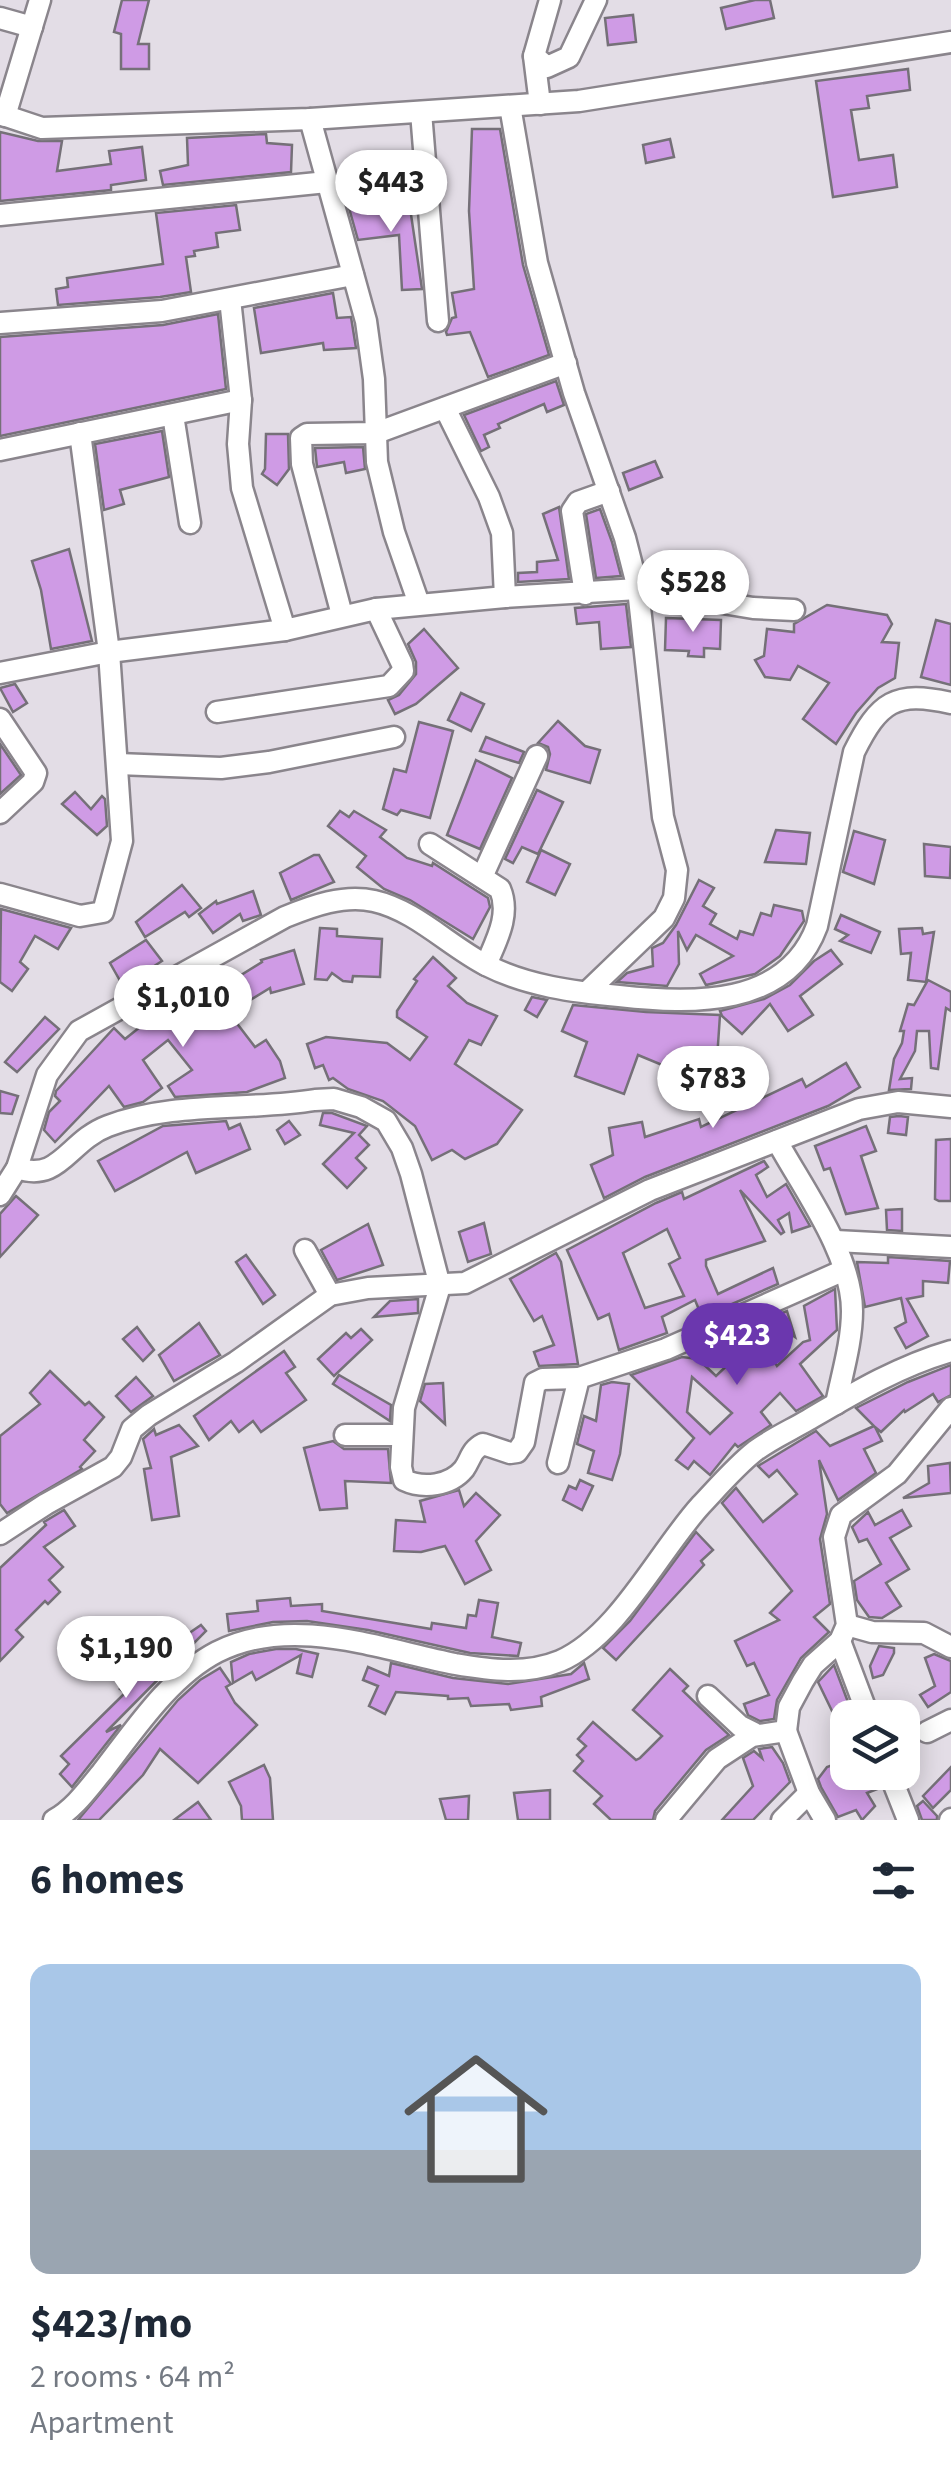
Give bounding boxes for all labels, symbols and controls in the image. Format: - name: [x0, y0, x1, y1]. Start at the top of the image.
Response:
- pin: $443: [332, 150, 450, 235]
- text: $443: [357, 159, 425, 205]
- pin: $528: [634, 550, 752, 635]
- text: $528: [659, 559, 727, 605]
- pin: $1,010: [102, 965, 264, 1050]
- text: $1,010: [136, 974, 230, 1020]
- pin: $783: [654, 1046, 772, 1131]
- text: $783: [679, 1055, 747, 1101]
- pin: $423: [678, 1303, 796, 1388]
- text: $423: [703, 1312, 771, 1358]
- pin: $1,190: [45, 1616, 207, 1701]
- text: $1,190: [79, 1625, 173, 1671]
- map controls: [830, 1700, 920, 1790]
- button: layers: [830, 1700, 920, 1790]
- text: 6 homes: [30, 1850, 184, 1910]
- icon: filters: [866, 1853, 921, 1908]
- icon: home: [386, 2029, 566, 2209]
- text: $423/mo: [30, 2294, 192, 2354]
- text: 2 rooms · 64 m²: [30, 2354, 235, 2400]
- text: Apartment: [30, 2400, 173, 2446]

